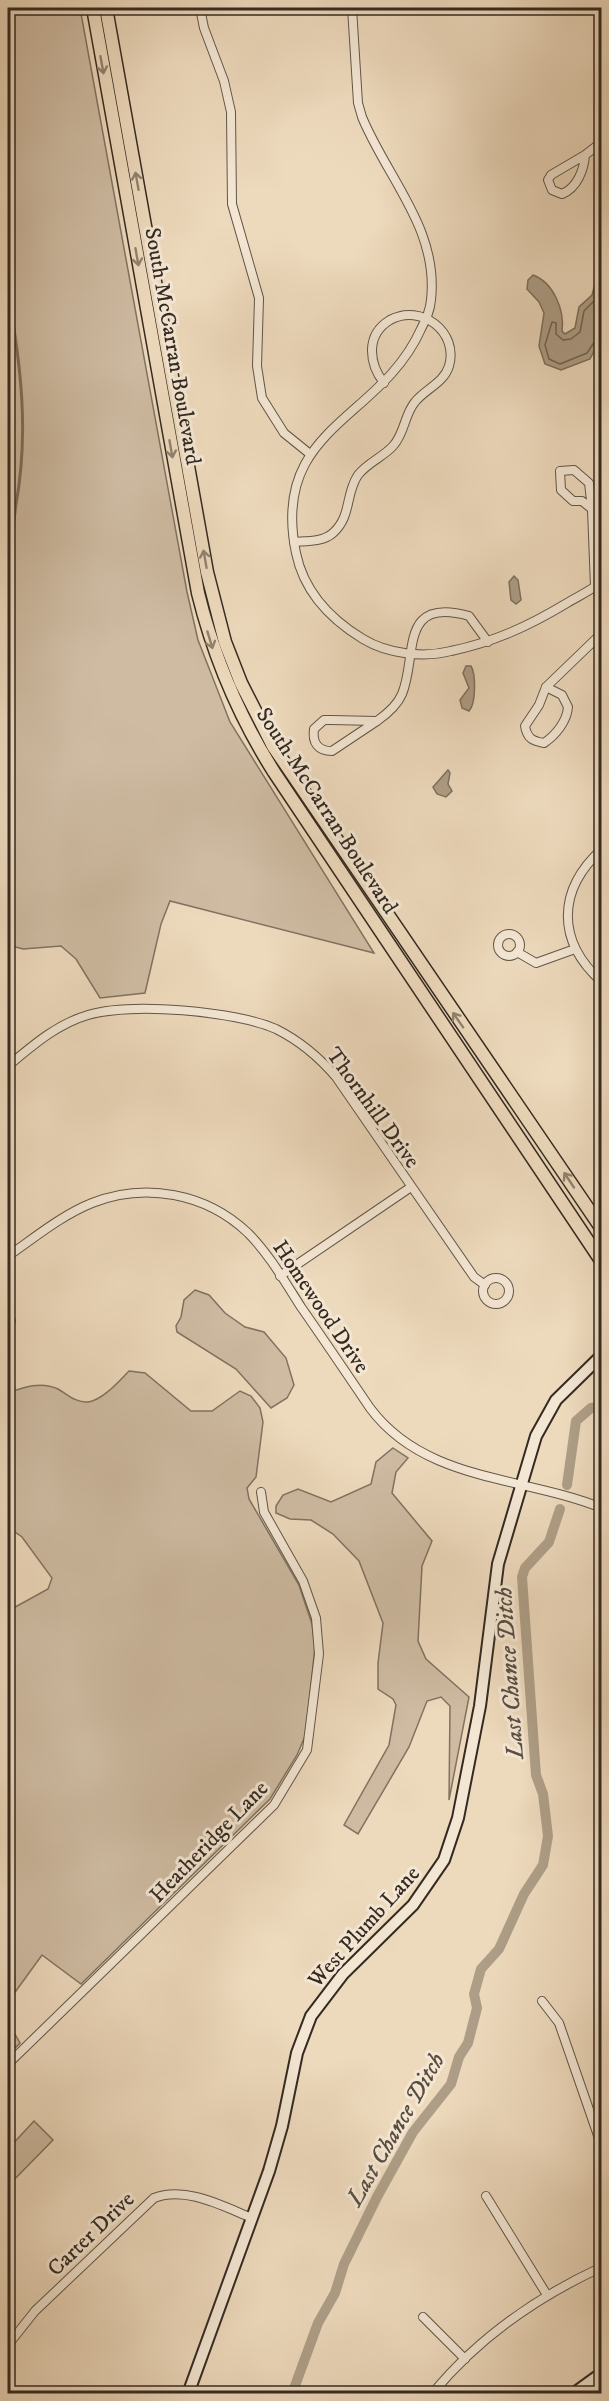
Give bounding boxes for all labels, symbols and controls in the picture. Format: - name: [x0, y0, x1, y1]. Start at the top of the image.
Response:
- one-way arrow: [97, 55, 108, 75]
- one-way arrow: [131, 171, 142, 191]
- street label: South McCarran Boulevard: [138, 226, 207, 467]
- one-way arrow: [132, 247, 143, 266]
- one-way arrow: [166, 439, 177, 458]
- one-way arrow: [199, 549, 210, 569]
- one-way arrow: [205, 630, 216, 649]
- street label: South McCarran Boulevard: [250, 703, 404, 919]
- one-way arrow: [452, 1012, 464, 1029]
- street label: Thornhill Drive: [320, 1042, 426, 1173]
- one-way arrow: [563, 1173, 575, 1189]
- street label: Homewood Drive: [266, 1235, 375, 1378]
- water label: Last Chance Ditch: [489, 1586, 531, 1762]
- street label: Heatheridge Lane: [144, 1775, 274, 1909]
- street label: West Plumb Lane: [302, 1861, 426, 1994]
- water label: Last Chance Ditch: [339, 2047, 452, 2213]
- street label: Carter Drive: [42, 2186, 140, 2282]

